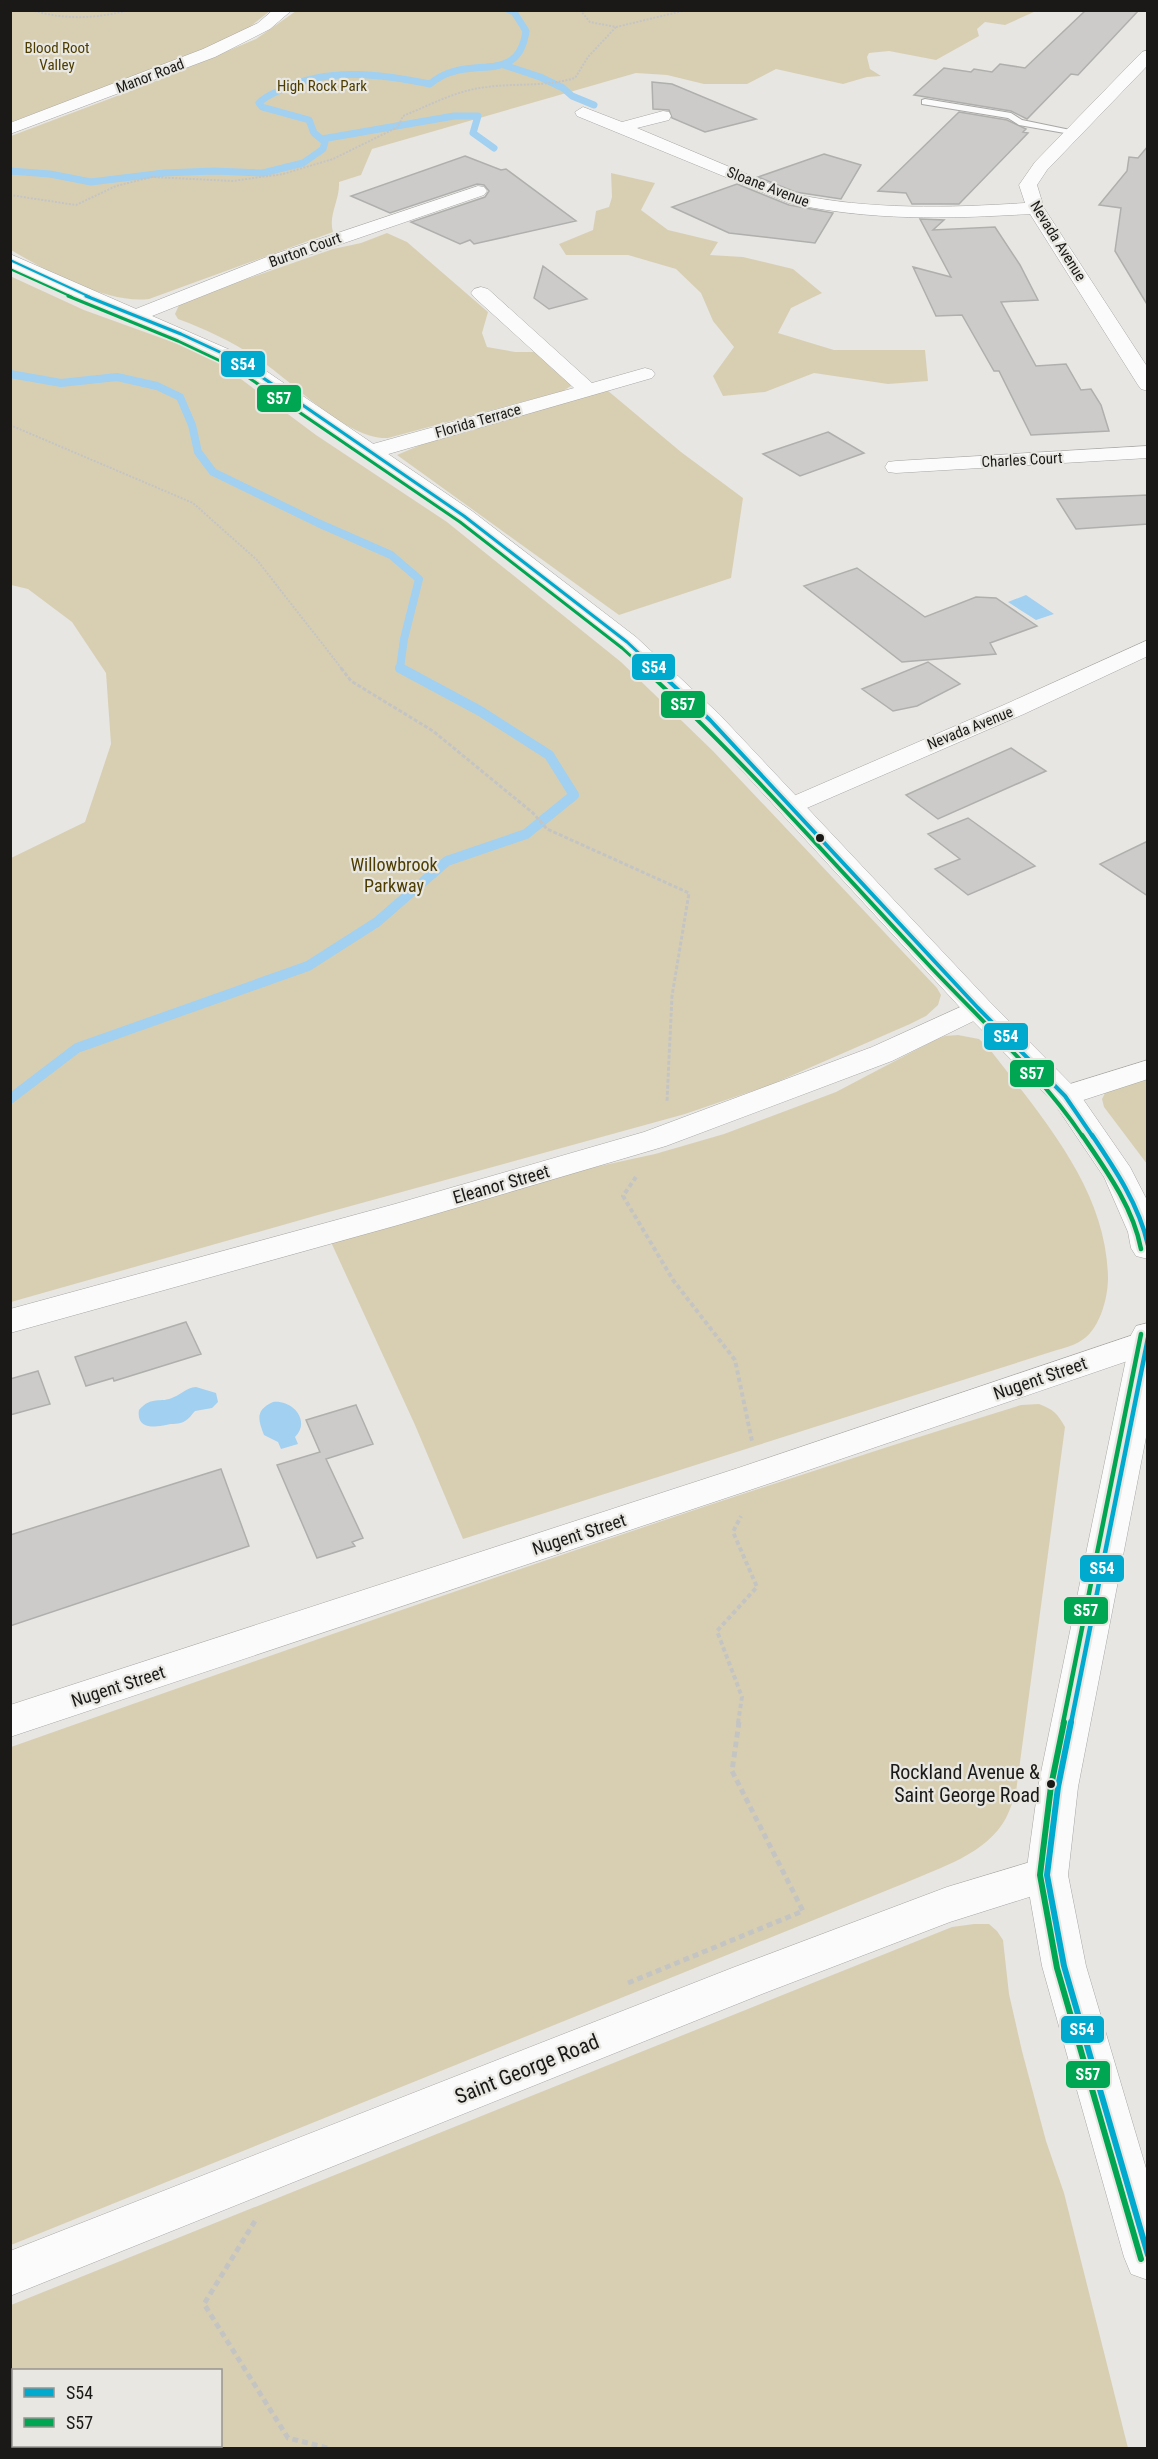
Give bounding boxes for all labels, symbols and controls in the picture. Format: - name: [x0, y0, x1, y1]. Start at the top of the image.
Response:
- park label: Blood Root Valley: [24, 39, 90, 74]
- street label: Manor Road: [113, 55, 187, 97]
- park label: High Rock Park: [277, 77, 367, 95]
- street label: Sloane Avenue: [724, 163, 812, 211]
- street label: Nevada Avenue: [1026, 198, 1090, 284]
- street label: Burton Court: [266, 229, 344, 271]
- line badge: S54: [220, 350, 266, 378]
- text: S54: [231, 355, 255, 374]
- line badge: S57: [256, 384, 302, 413]
- text: S57: [267, 389, 291, 408]
- street label: Florida Terrace: [433, 400, 523, 442]
- street label: Charles Court: [981, 449, 1063, 471]
- line badge: S54: [631, 653, 676, 681]
- text: S54: [642, 658, 666, 677]
- line badge: S57: [660, 690, 706, 719]
- text: S57: [671, 695, 695, 714]
- street label: Nevada Avenue: [924, 703, 1016, 753]
- unlabelled marker: [814, 832, 826, 844]
- park label: Willowbrook Parkway: [350, 854, 438, 896]
- line badge: S54: [983, 1022, 1029, 1051]
- text: S54: [994, 1027, 1018, 1046]
- line badge: S57: [1009, 1059, 1055, 1088]
- text: S57: [1020, 1064, 1044, 1083]
- street label: Eleanor Street: [450, 1160, 552, 1208]
- street label: Nugent Street: [990, 1352, 1090, 1404]
- street label: Nugent Street: [529, 1509, 629, 1559]
- line badge: S54: [1079, 1554, 1125, 1583]
- text: S54: [1090, 1559, 1114, 1578]
- line badge: S57: [1063, 1596, 1109, 1625]
- text: S57: [1074, 1601, 1098, 1620]
- street label: Nugent Street: [68, 1661, 168, 1711]
- place label: Rockland Avenue & Saint George Road: [890, 1760, 1040, 1807]
- marker: Rockland Avenue & Saint George Road: [1045, 1778, 1057, 1790]
- line badge: S54: [1060, 2015, 1105, 2044]
- text: S54: [1070, 2020, 1094, 2039]
- street label: Saint George Road: [452, 2029, 602, 2109]
- line badge: S57: [1065, 2060, 1111, 2089]
- text: S57: [1076, 2065, 1100, 2084]
- legend: [12, 2369, 222, 2447]
- text: S54: [66, 2382, 93, 2403]
- text: S57: [66, 2412, 93, 2433]

